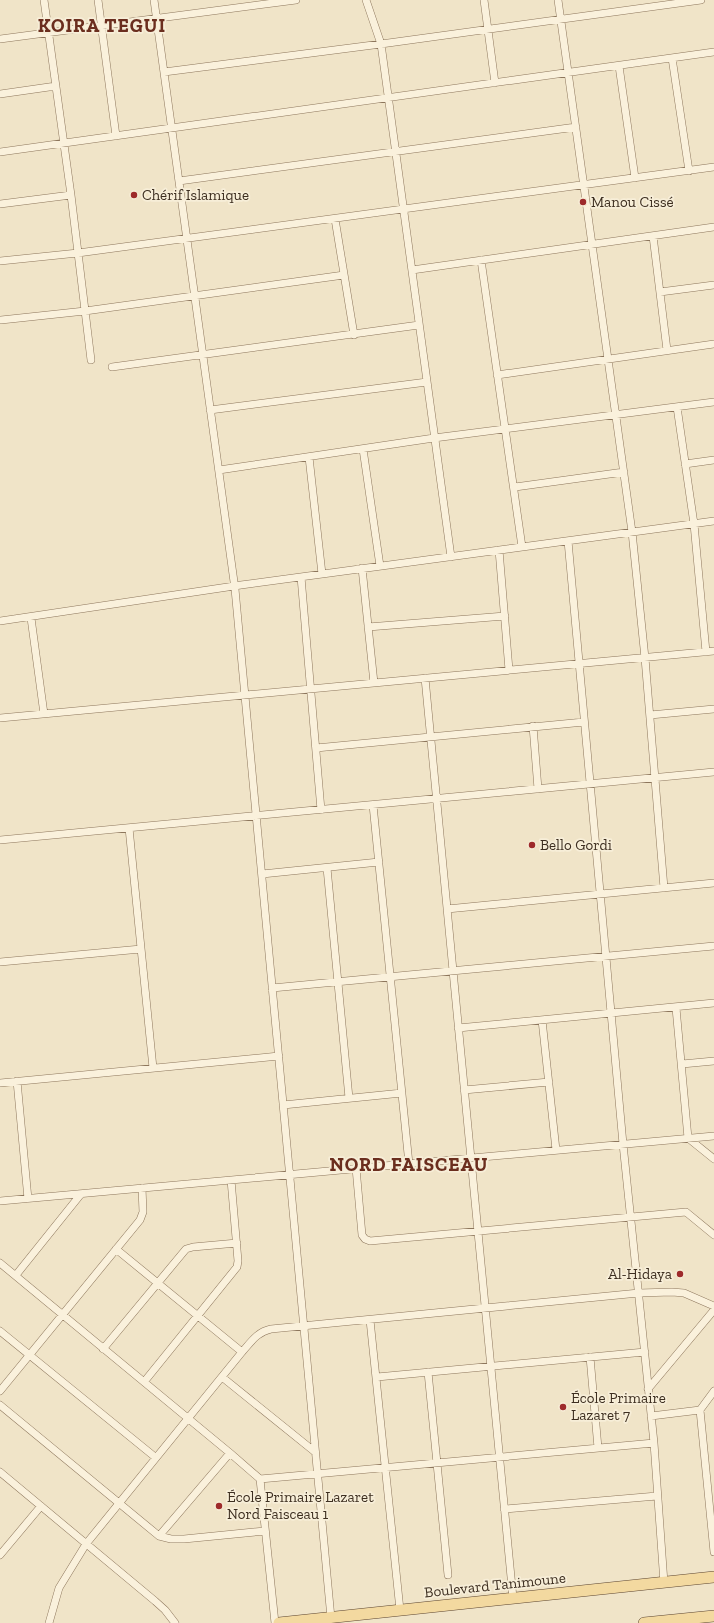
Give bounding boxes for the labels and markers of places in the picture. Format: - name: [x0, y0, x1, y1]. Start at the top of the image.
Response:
- place label: Chérif Islamique: [142, 186, 249, 204]
- marker: Chérif Islamique: [129, 190, 139, 200]
- place label: Manou Cissé: [591, 193, 674, 211]
- marker: Manou Cissé: [578, 197, 588, 207]
- place label: Bello Gordi: [540, 836, 612, 854]
- marker: Bello Gordi: [527, 840, 537, 850]
- place label: Al-Hidaya: [608, 1265, 672, 1283]
- marker: Al-Hidaya: [675, 1269, 685, 1279]
- place label: École Primaire Lazaret 7: [571, 1389, 666, 1424]
- marker: École Primaire Lazaret 7: [558, 1402, 568, 1412]
- place label: École Primaire Lazaret Nord Faisceau 1: [227, 1488, 374, 1523]
- marker: École Primaire Lazaret Nord Faisceau 1: [214, 1501, 224, 1511]

